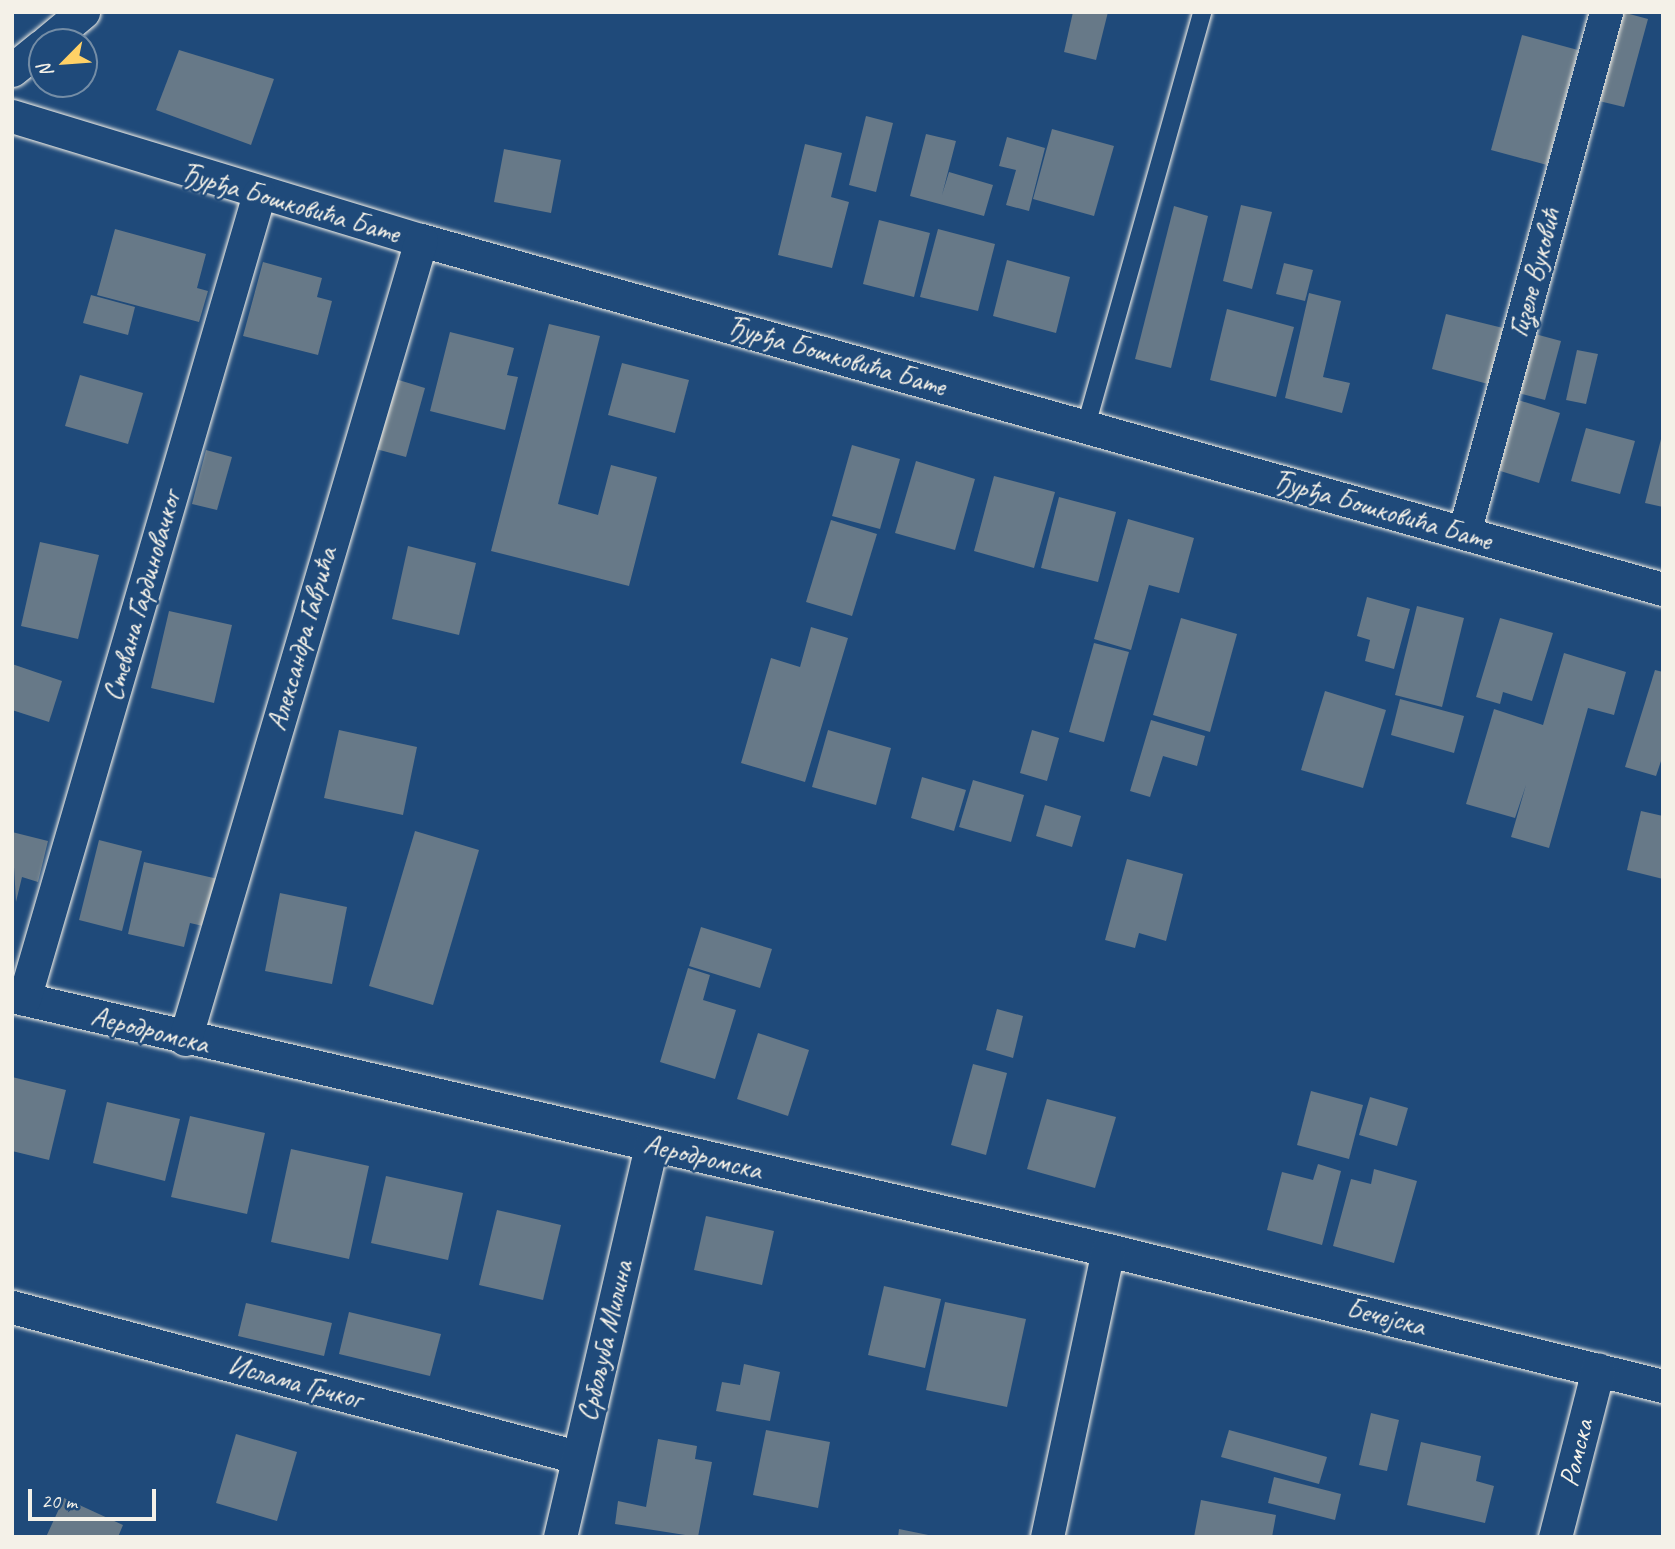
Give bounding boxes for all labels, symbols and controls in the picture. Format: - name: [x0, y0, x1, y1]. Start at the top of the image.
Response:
- north arrow: [28, 28, 98, 98]
- text: N: [32, 61, 59, 81]
- street label: Ђурђа Бошковића Бате: [176, 156, 404, 250]
- street label: Гизеле Вуковић: [1502, 205, 1568, 341]
- street label: Ђурђа Бошковића Бате: [722, 309, 950, 403]
- street label: Ђурђа Бошковића Бате: [1268, 463, 1496, 557]
- street label: Стевана Гардиновачког: [96, 487, 188, 705]
- street label: Александра Гаврића: [260, 544, 344, 734]
- street label: Аеродромска: [88, 999, 212, 1061]
- street label: Аеродромска: [641, 1127, 765, 1187]
- street label: Србољуба Милина: [570, 1256, 640, 1426]
- street label: Бечејска: [1343, 1291, 1429, 1343]
- street label: Ислама Грчког: [225, 1348, 365, 1416]
- street label: Ромска: [1551, 1416, 1601, 1490]
- scale bar: [32, 1476, 159, 1520]
- text: 20 m: [41, 1488, 77, 1514]

